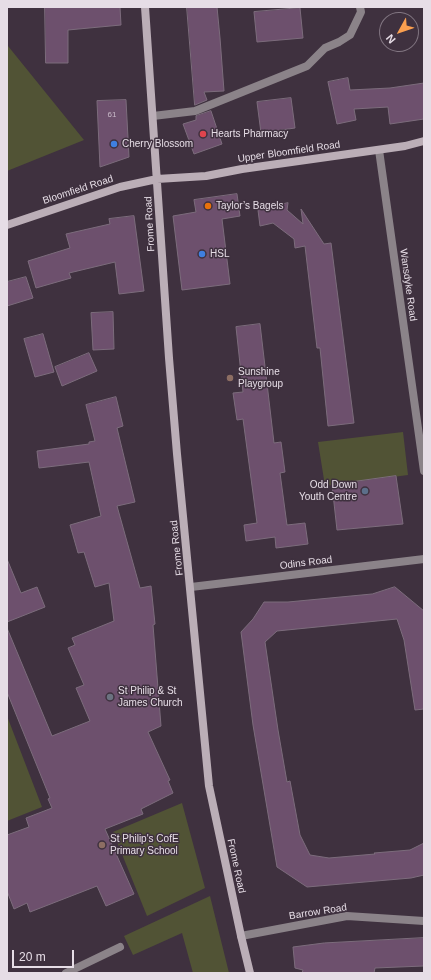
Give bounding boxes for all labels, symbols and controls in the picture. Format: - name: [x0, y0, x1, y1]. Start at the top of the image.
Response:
- north arrow: [379, 12, 419, 52]
- text: N: [383, 32, 398, 46]
- house number: 61: [108, 110, 116, 120]
- place label: Hearts Pharmacy: [211, 128, 288, 140]
- marker: Hearts Pharmacy: [198, 129, 208, 139]
- place label: Cherry Blossom: [122, 138, 193, 150]
- marker: Cherry Blossom: [109, 139, 119, 149]
- street label: Upper Bloomfield Road: [237, 139, 341, 165]
- street label: Bloomfield Road: [41, 173, 115, 207]
- street label: Frome Road: [143, 196, 157, 252]
- place label: Taylor’s Bagels: [216, 200, 283, 212]
- marker: Taylor’s Bagels: [203, 201, 213, 211]
- place label: HSL: [210, 248, 229, 260]
- street label: Wansdyke Road: [397, 248, 419, 322]
- marker: HSL: [197, 249, 207, 259]
- place label: Sunshine Playgroup: [238, 366, 283, 390]
- marker: Sunshine Playgroup: [225, 373, 235, 383]
- place label: Odd Down Youth Centre: [299, 479, 357, 502]
- marker: Odd Down Youth Centre: [360, 486, 370, 496]
- street label: Frome Road: [168, 520, 186, 576]
- street label: Odins Road: [279, 554, 333, 572]
- place label: St Philip & St James Church: [118, 685, 182, 708]
- marker: St Philip & St James Church: [105, 692, 115, 702]
- place label: St Philip's CofE Primary School: [110, 833, 179, 856]
- street label: Frome Road: [224, 838, 248, 894]
- marker: St Philip's CofE Primary School: [97, 840, 107, 850]
- street label: Barrow Road: [288, 902, 348, 922]
- scale bar: [14, 942, 76, 968]
- text: 20 m: [19, 950, 46, 964]

